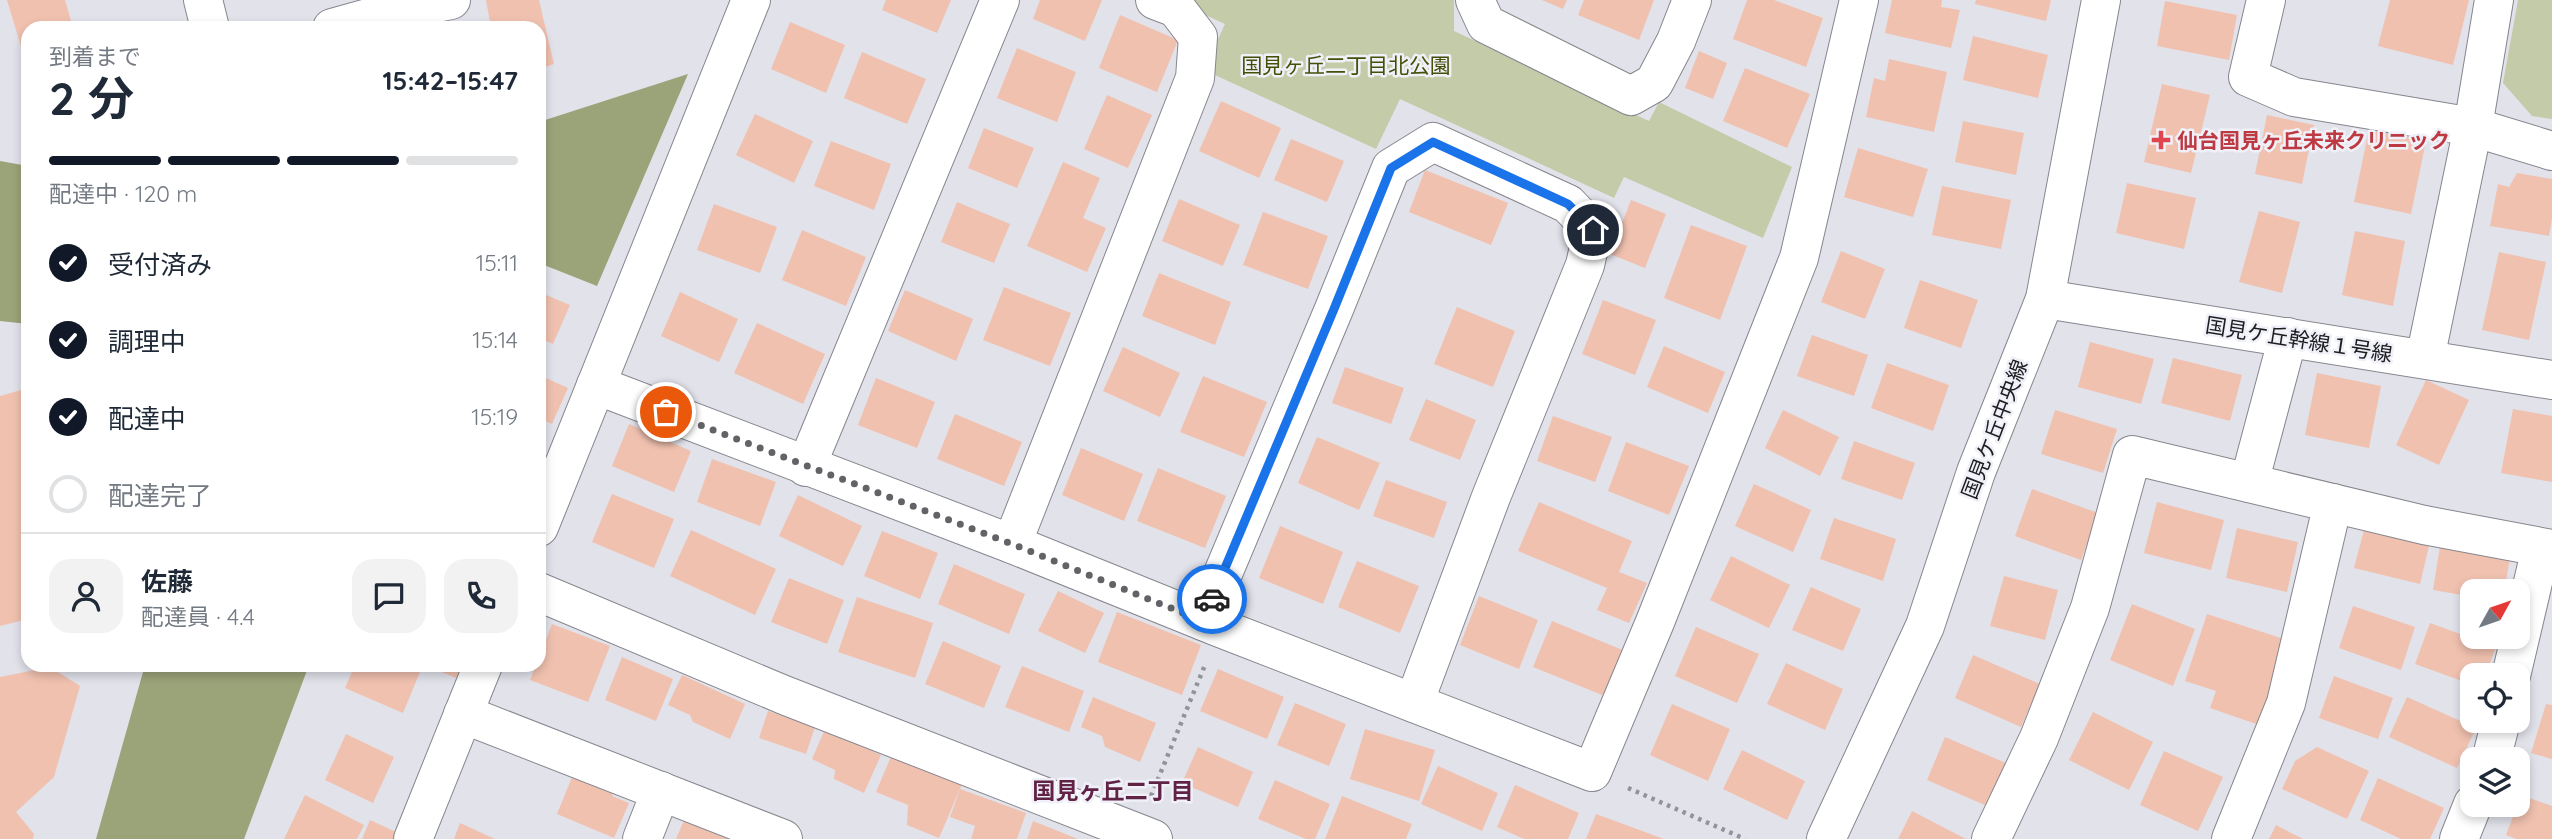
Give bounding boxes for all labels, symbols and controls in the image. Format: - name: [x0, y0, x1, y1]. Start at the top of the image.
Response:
- text: 到着まで: [49, 42, 141, 71]
- park label: 国見ヶ丘二丁目北公園: [1241, 52, 1451, 78]
- text: 15:42–15:47: [382, 64, 518, 97]
- text: 2 分: [49, 69, 134, 127]
- place label: 仙台国見ヶ丘未来クリニック: [2177, 127, 2450, 153]
- marker: 仙台国見ヶ丘未来クリニック: [2151, 130, 2171, 150]
- text: 配達中 · 120 m: [49, 179, 197, 208]
- pin: [1563, 200, 1623, 260]
- icon: home: [1574, 211, 1612, 249]
- icon: check: [49, 244, 87, 282]
- text: 受付済み: [108, 248, 212, 281]
- text: 15:11: [476, 248, 518, 277]
- street label: 国見ケ丘幹線１号線: [2204, 311, 2394, 367]
- icon: check: [49, 321, 87, 359]
- text: 調理中: [108, 325, 186, 358]
- text: 15:14: [472, 325, 518, 354]
- street label: 国見ケ丘中央線: [1956, 356, 2032, 502]
- pin: [636, 382, 696, 442]
- icon: bag: [647, 393, 685, 431]
- icon: check: [49, 398, 87, 436]
- text: 配達中: [108, 402, 186, 435]
- text: 15:19: [471, 402, 518, 431]
- text: 配達完了: [108, 479, 212, 512]
- button: person: [49, 559, 123, 633]
- button: chat: [352, 559, 426, 633]
- button: phone: [444, 559, 518, 633]
- courier: [1177, 564, 1247, 634]
- text: 佐藤: [141, 565, 193, 598]
- north arrow: [2460, 579, 2530, 649]
- map controls: [2460, 579, 2530, 817]
- icon: car: [1193, 580, 1231, 618]
- text: 配達員 · 4.4: [141, 602, 255, 631]
- button: locate: [2460, 663, 2530, 733]
- button: layers: [2460, 747, 2530, 817]
- district label: 国見ヶ丘二丁目: [1033, 776, 1194, 805]

